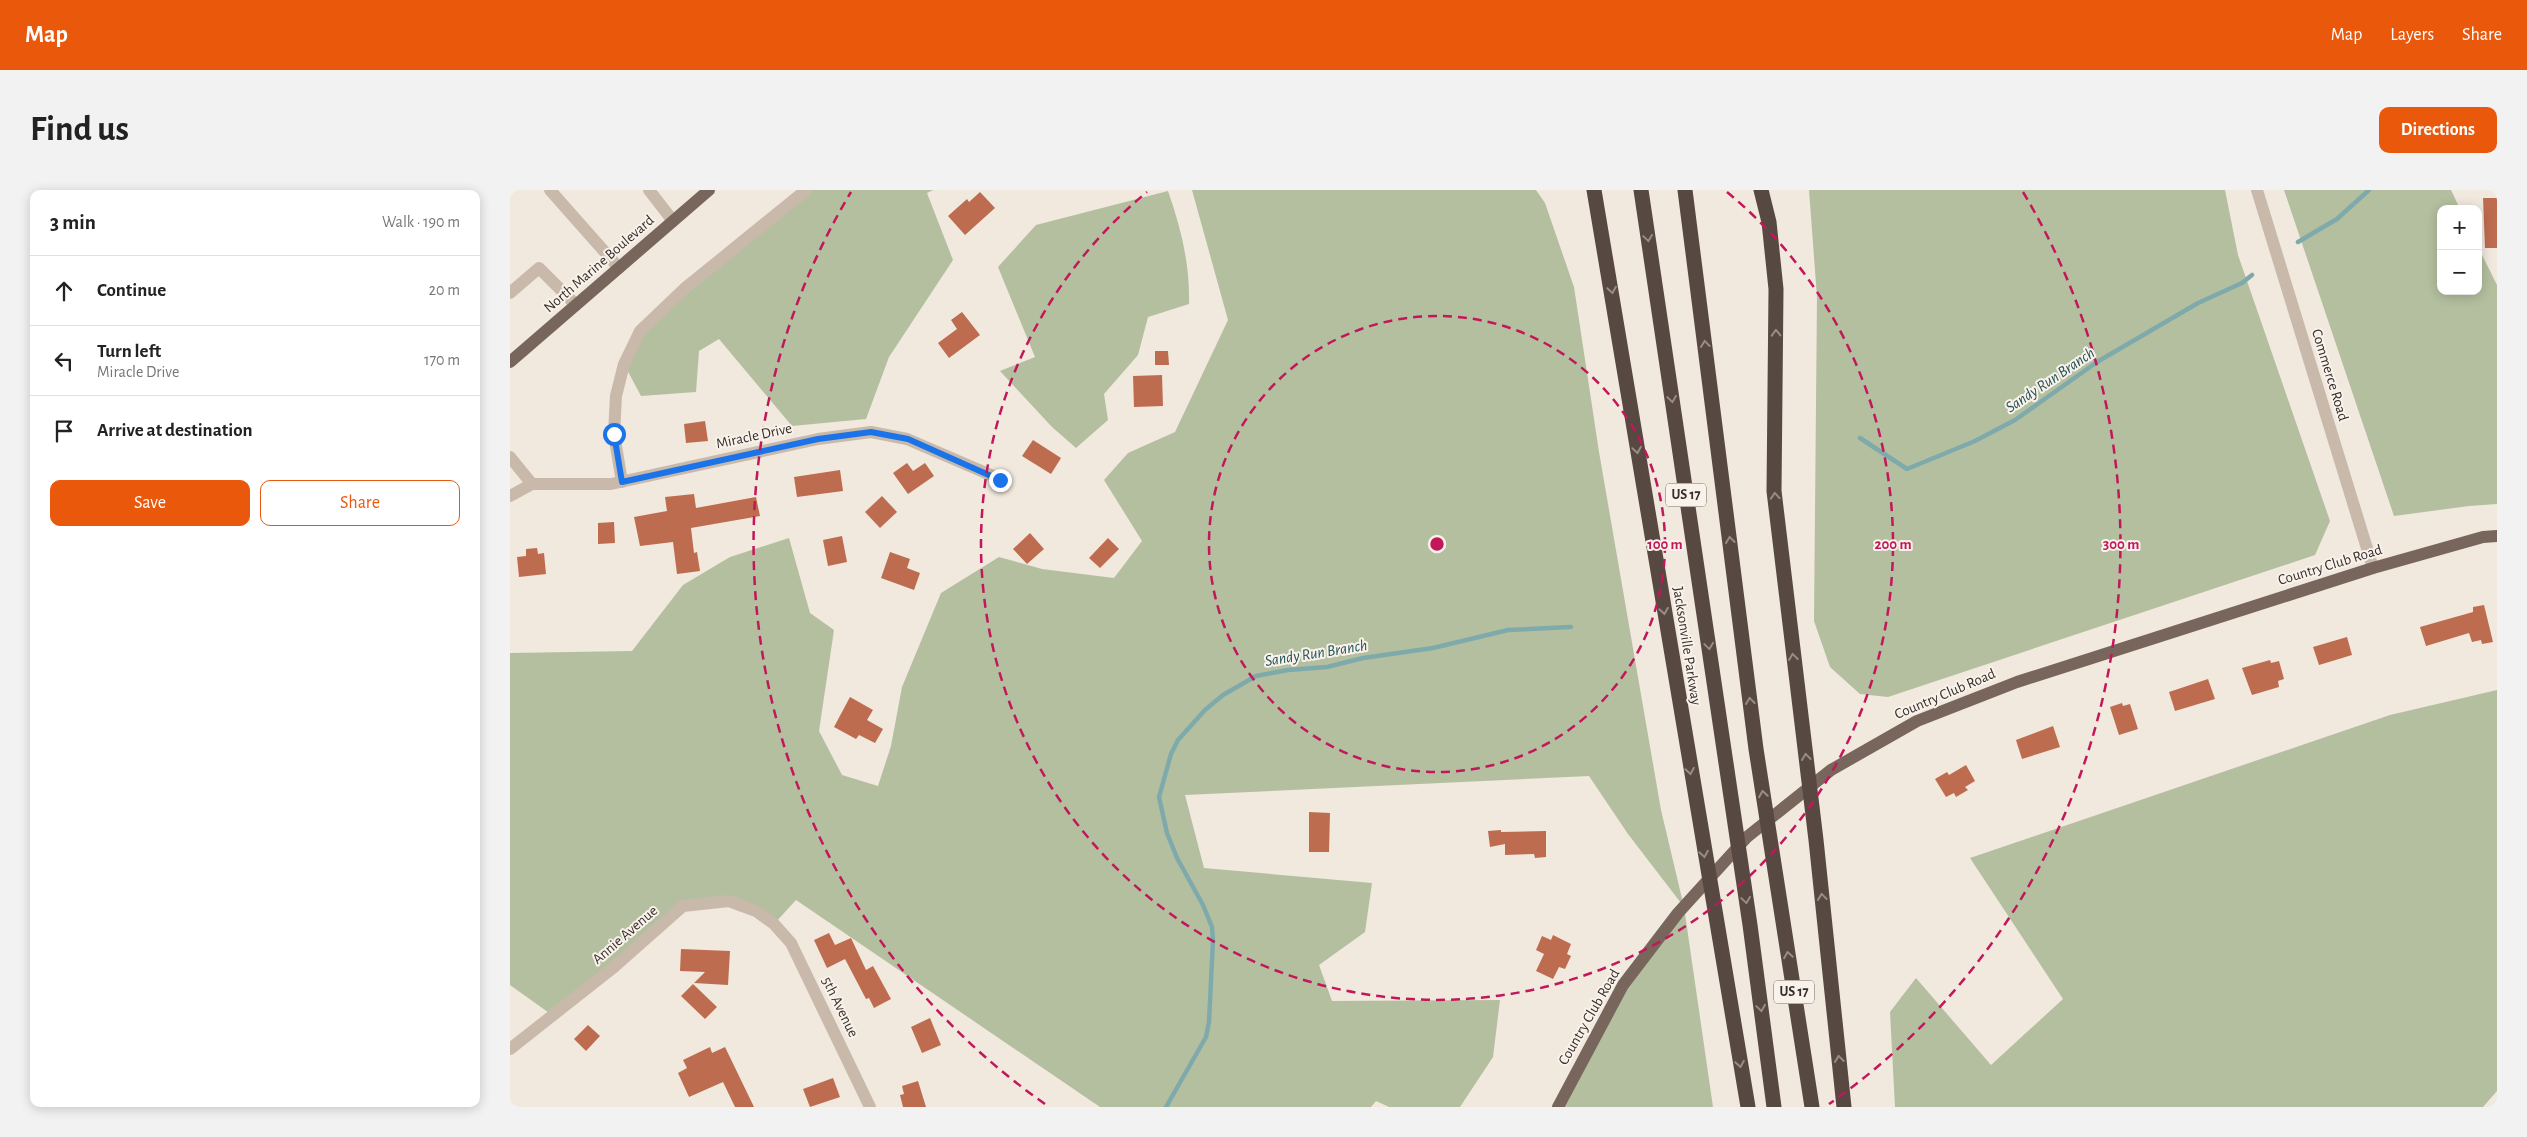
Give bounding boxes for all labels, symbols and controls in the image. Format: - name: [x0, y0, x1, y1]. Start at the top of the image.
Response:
- text: Map: [25, 23, 68, 47]
- text: Map: [2331, 26, 2362, 44]
- text: Layers: [2390, 26, 2434, 44]
- text: Share: [2462, 26, 2502, 44]
- button: Directions: [2379, 107, 2497, 153]
- text: Find us: [30, 112, 129, 147]
- map controls: [2437, 205, 2482, 295]
- button: +: [2437, 205, 2482, 250]
- text: 3 min: [50, 212, 96, 233]
- street label: North Marine Boulevard: [541, 212, 657, 316]
- text: Walk · 190 m: [382, 214, 460, 230]
- one-way arrow: [1642, 234, 1652, 243]
- button: −: [2437, 250, 2482, 295]
- icon: ahead: [50, 277, 78, 305]
- text: Continue: [97, 281, 166, 300]
- text: 20 m: [429, 282, 460, 298]
- one-way arrow: [1606, 285, 1616, 294]
- street label: Commerce Road: [2309, 327, 2351, 423]
- one-way arrow: [1771, 329, 1781, 337]
- one-way arrow: [1700, 339, 1711, 347]
- text: Turn left: [97, 342, 161, 361]
- water label: Sandy Run Branch: [2003, 344, 2097, 416]
- icon: left: [50, 347, 78, 375]
- text: 170 m: [424, 352, 460, 368]
- text: Miracle Drive: [97, 364, 179, 380]
- one-way arrow: [1666, 395, 1676, 403]
- icon: arrive: [50, 417, 78, 445]
- text: Arrive at destination: [97, 421, 253, 440]
- street label: Miracle Drive: [715, 421, 793, 451]
- route start: [603, 423, 626, 446]
- one-way arrow: [1632, 446, 1642, 455]
- route end: [989, 469, 1012, 492]
- button: Save: [50, 480, 250, 526]
- button: Share: [260, 480, 460, 526]
- road number: US 17: [1666, 484, 1706, 506]
- one-way arrow: [1769, 491, 1780, 499]
- centre of rings: [1428, 535, 1446, 553]
- one-way arrow: [1725, 535, 1736, 543]
- text: 100 m: [1647, 537, 1683, 552]
- text: 200 m: [1874, 537, 1912, 552]
- text: 300 m: [2103, 537, 2139, 552]
- street label: Country Club Road: [2276, 542, 2384, 588]
- street label: Jacksonville Parkway: [1670, 586, 1704, 707]
- one-way arrow: [1658, 606, 1668, 615]
- water label: Sandy Run Branch: [1264, 637, 1368, 669]
- one-way arrow: [1703, 642, 1713, 651]
- one-way arrow: [1789, 653, 1799, 661]
- street label: Country Club Road: [1892, 666, 1998, 722]
- one-way arrow: [1745, 697, 1756, 705]
- one-way arrow: [1801, 753, 1812, 761]
- one-way arrow: [1685, 766, 1695, 775]
- one-way arrow: [1759, 790, 1769, 799]
- one-way arrow: [1699, 850, 1709, 859]
- one-way arrow: [1817, 893, 1828, 901]
- one-way arrow: [1740, 896, 1751, 904]
- street label: Annie Avenue: [590, 903, 660, 967]
- one-way arrow: [1784, 951, 1794, 960]
- street label: Country Club Road: [1556, 966, 1623, 1068]
- street label: 5th Avenue: [819, 974, 861, 1040]
- road number: US 17: [1774, 980, 1814, 1004]
- one-way arrow: [1755, 1003, 1765, 1012]
- one-way arrow: [1834, 1054, 1845, 1062]
- one-way arrow: [1734, 1060, 1745, 1068]

